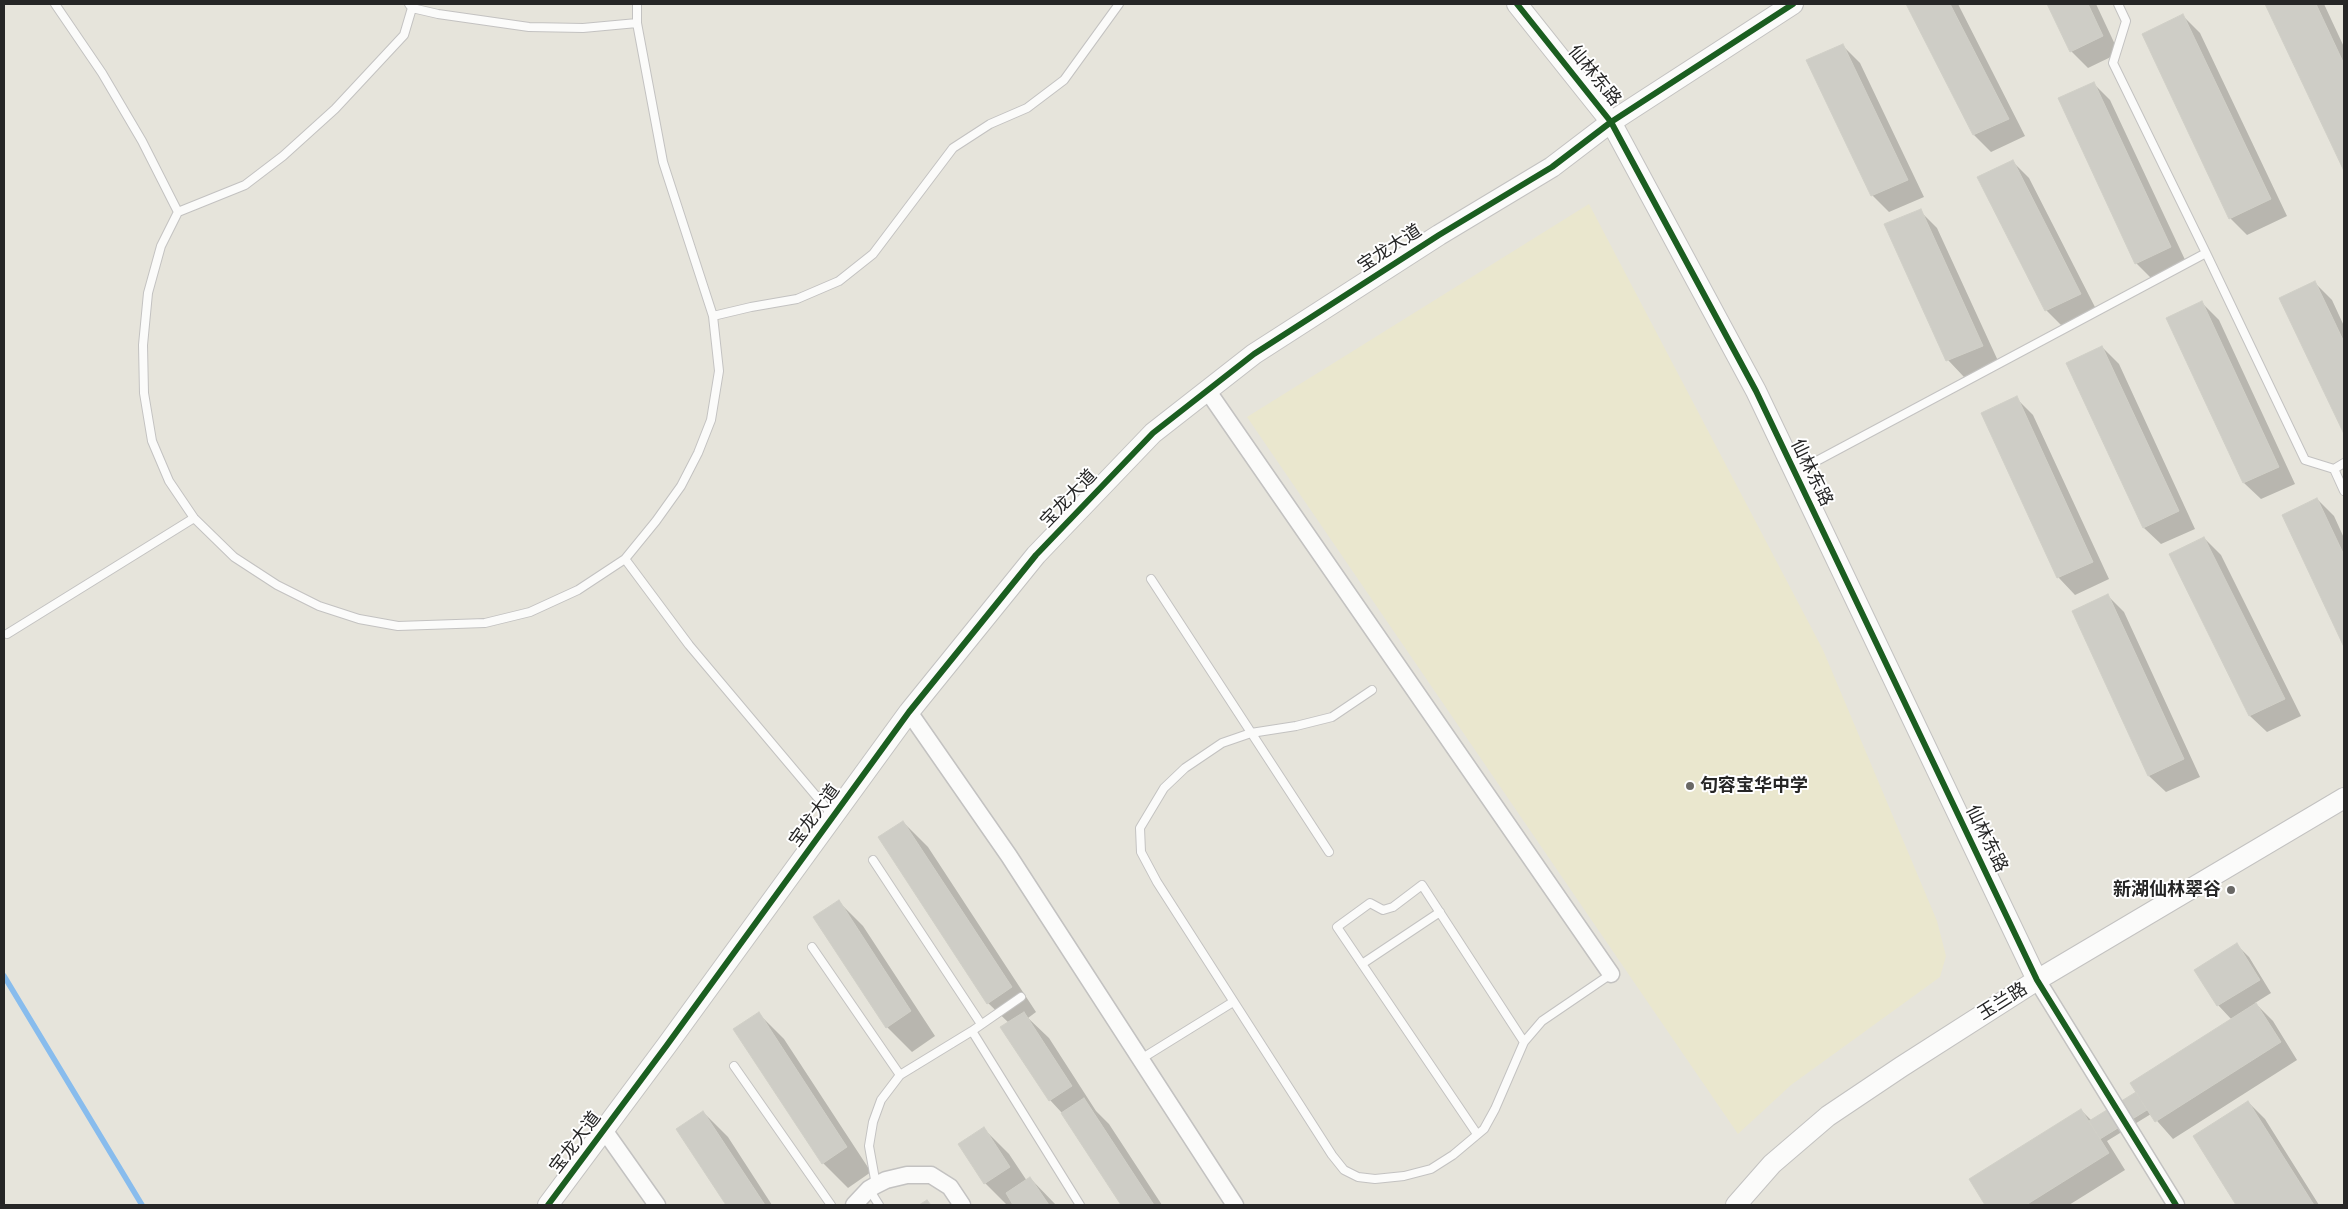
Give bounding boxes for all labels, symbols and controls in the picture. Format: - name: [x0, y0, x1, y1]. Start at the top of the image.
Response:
- street label: 仙林东路: [1563, 41, 1625, 111]
- street label: 宝龙大道: [1354, 220, 1426, 278]
- street label: 仙林东路: [1786, 436, 1836, 510]
- street label: 宝龙大道: [1036, 466, 1102, 532]
- place label: 句容宝华中学: [1700, 775, 1808, 797]
- marker: 句容宝华中学: [1684, 780, 1696, 792]
- street label: 宝龙大道: [785, 781, 845, 851]
- street label: 仙林东路: [1961, 802, 2011, 876]
- place label: 新湖仙林翠谷: [2113, 879, 2221, 901]
- marker: 新湖仙林翠谷: [2225, 884, 2237, 896]
- street label: 玉兰路: [1974, 979, 2032, 1025]
- street label: 宝龙大道: [546, 1108, 606, 1178]

